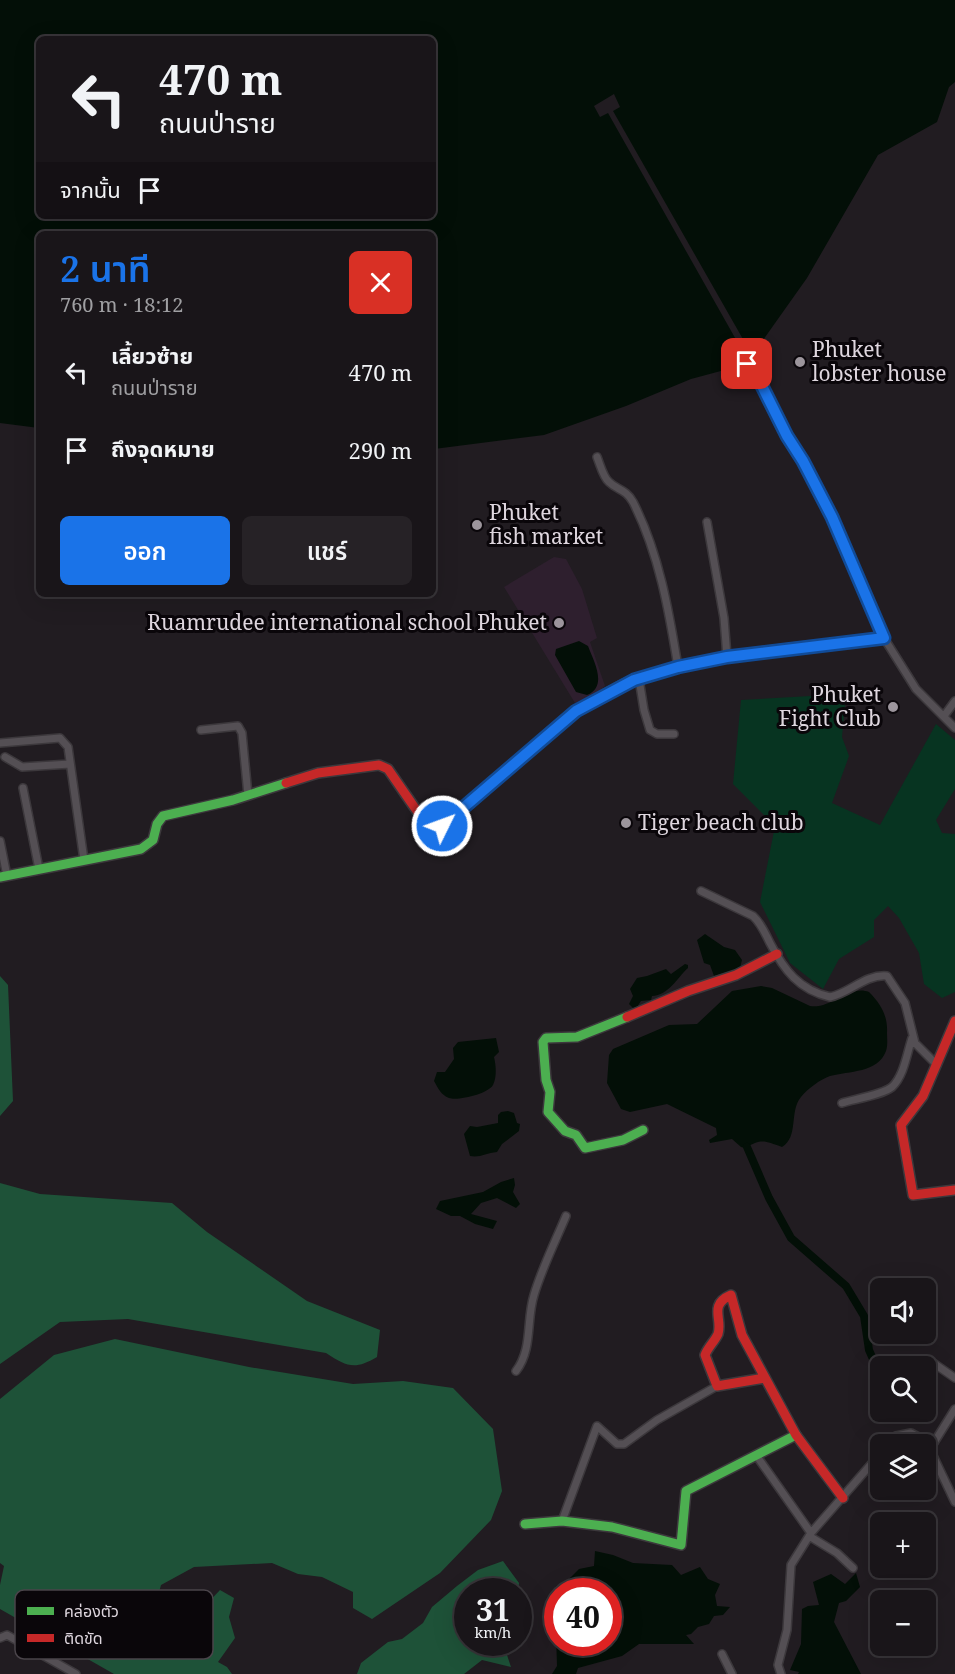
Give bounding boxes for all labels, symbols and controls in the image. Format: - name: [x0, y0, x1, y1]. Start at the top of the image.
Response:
- text: 470 m: [159, 50, 283, 107]
- icon: left: [60, 60, 138, 138]
- text: ถนนป่าราย: [159, 104, 276, 141]
- text: จากนั้น: [60, 174, 121, 204]
- icon: arrive: [133, 174, 166, 207]
- text: 2 นาที: [60, 244, 150, 293]
- button: close: [349, 251, 412, 314]
- text: 760 m · 18:12: [60, 291, 183, 318]
- place label: Phuket lobster house: [812, 335, 946, 387]
- pin: [721, 338, 772, 389]
- text: เลี้ยวซ้าย: [111, 340, 193, 370]
- icon: arrive: [730, 347, 763, 380]
- marker: Phuket lobster house: [793, 355, 807, 369]
- icon: left: [60, 356, 93, 389]
- text: 470 m: [349, 357, 412, 387]
- text: ถนนป่าราย: [111, 374, 198, 401]
- text: ถึงจุดหมาย: [111, 433, 215, 463]
- icon: arrive: [60, 434, 93, 467]
- text: 290 m: [349, 435, 412, 465]
- place label: Phuket fish market: [489, 498, 603, 550]
- button: ออก: [60, 516, 230, 585]
- button: แชร์: [242, 516, 412, 585]
- marker: Phuket fish market: [470, 518, 484, 532]
- place label: Ruamrudee international school Phuket: [147, 608, 547, 636]
- marker: Ruamrudee international school Phuket: [552, 616, 566, 630]
- place label: Phuket Fight Club: [779, 680, 881, 732]
- marker: Phuket Fight Club: [886, 700, 900, 714]
- position arrow: [410, 794, 474, 858]
- place label: Tiger beach club: [638, 808, 804, 836]
- marker: Tiger beach club: [619, 816, 633, 830]
- map controls: [870, 1278, 936, 1656]
- button: sound: [870, 1278, 936, 1344]
- button: search: [870, 1356, 936, 1422]
- button: layers: [870, 1434, 936, 1500]
- button: +: [870, 1512, 936, 1578]
- speed limit sign: 40: [544, 1578, 622, 1656]
- text: 31: [476, 1589, 510, 1630]
- legend: [15, 1590, 213, 1659]
- button: −: [870, 1590, 936, 1656]
- text: คล่องตัว: [64, 1600, 119, 1622]
- text: km/h: [475, 1622, 511, 1642]
- text: ติดขัด: [64, 1627, 103, 1649]

